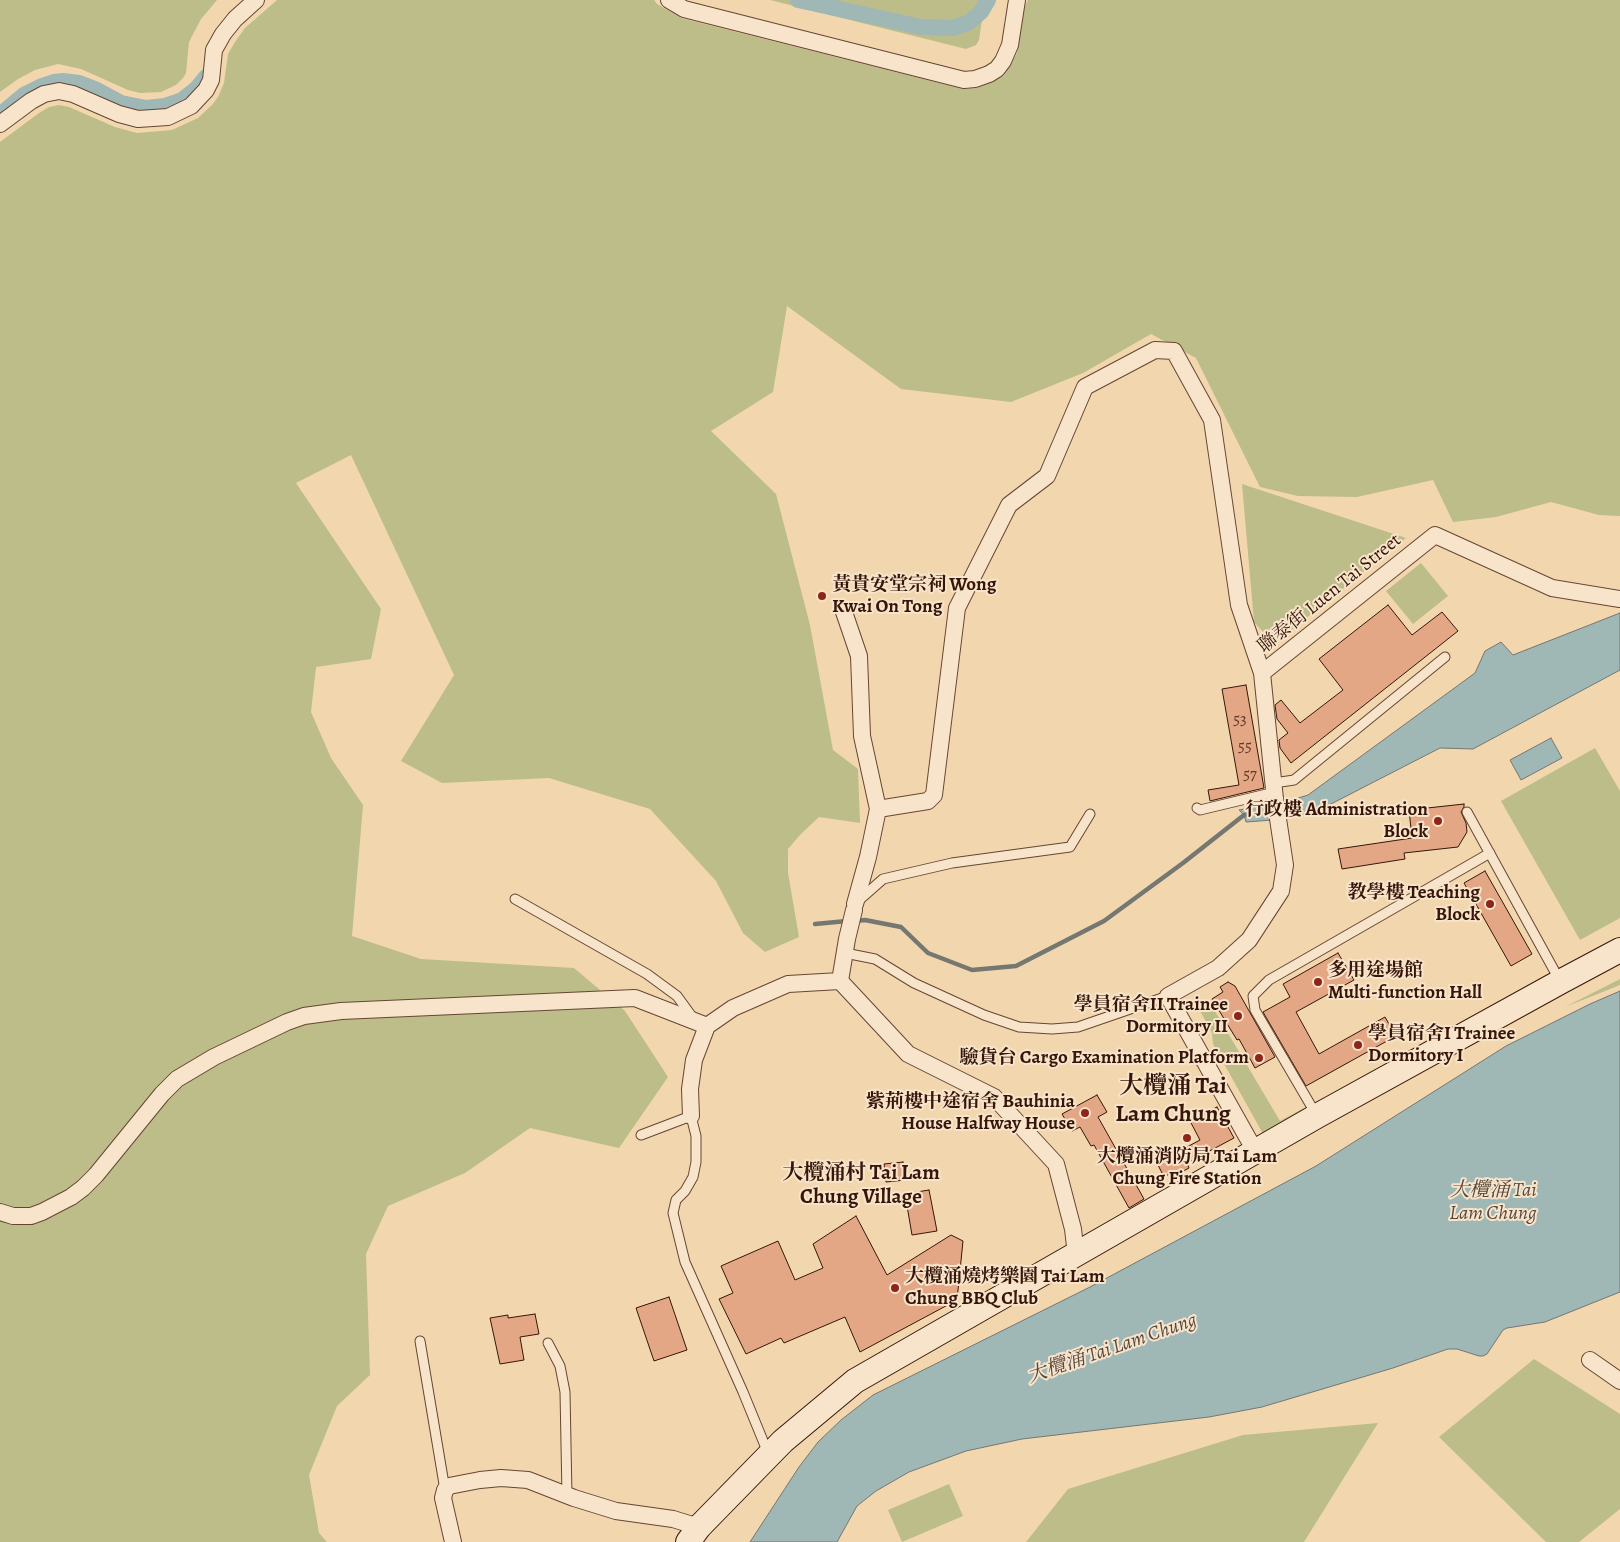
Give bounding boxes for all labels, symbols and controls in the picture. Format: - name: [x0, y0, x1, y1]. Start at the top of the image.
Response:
- street label: 聯泰街 Luen Tai Street: [1254, 529, 1406, 659]
- place label: 黃貴安堂宗祠 Wong Kwai On Tong: [832, 574, 996, 618]
- marker: 黃貴安堂宗祠 Wong Kwai On Tong: [816, 590, 828, 602]
- house number: 53: [1233, 710, 1247, 730]
- house number: 55: [1238, 737, 1252, 757]
- house number: 57: [1243, 765, 1257, 785]
- place label: 行政樓 Administration Block: [1245, 799, 1428, 843]
- marker: 行政樓 Administration Block: [1432, 815, 1444, 827]
- place label: 教學樓 Teaching Block: [1348, 882, 1480, 926]
- marker: 教學樓 Teaching Block: [1484, 898, 1496, 910]
- place label: 多用途場館 Multi-function Hall: [1328, 960, 1482, 1004]
- marker: 多用途場館 Multi-function Hall: [1312, 976, 1324, 988]
- place label: 學員宿舍II Trainee Dormitory II: [1074, 994, 1228, 1038]
- marker: 學員宿舍II Trainee Dormitory II: [1232, 1010, 1244, 1022]
- place label: 學員宿舍I Trainee Dormitory I: [1368, 1023, 1515, 1067]
- marker: 學員宿舍I Trainee Dormitory I: [1352, 1039, 1364, 1051]
- place label: 驗貨台 Cargo Examination Platform: [959, 1047, 1249, 1069]
- marker: 驗貨台 Cargo Examination Platform: [1253, 1052, 1265, 1064]
- district label: 大欖涌 Tai Lam Chung: [1115, 1073, 1231, 1129]
- place label: 紫荊樓中途宿舍 Bauhinia House Halfway House: [866, 1091, 1075, 1135]
- marker: 紫荊樓中途宿舍 Bauhinia House Halfway House: [1079, 1107, 1091, 1119]
- marker: 大欖涌消防局 Tai Lam Chung Fire Station: [1181, 1132, 1193, 1144]
- place label: 大欖涌消防局 Tai Lam Chung Fire Station: [1097, 1146, 1277, 1190]
- district label: 大欖涌村 Tai Lam Chung Village: [782, 1161, 940, 1211]
- water label: 大欖涌 Tai Lam Chung: [1449, 1179, 1537, 1226]
- place label: 大欖涌燒烤樂園 Tai Lam Chung BBQ Club: [905, 1266, 1105, 1310]
- marker: 大欖涌燒烤樂園 Tai Lam Chung BBQ Club: [889, 1282, 901, 1294]
- water label: 大欖涌 Tai Lam Chung: [1024, 1309, 1200, 1389]

